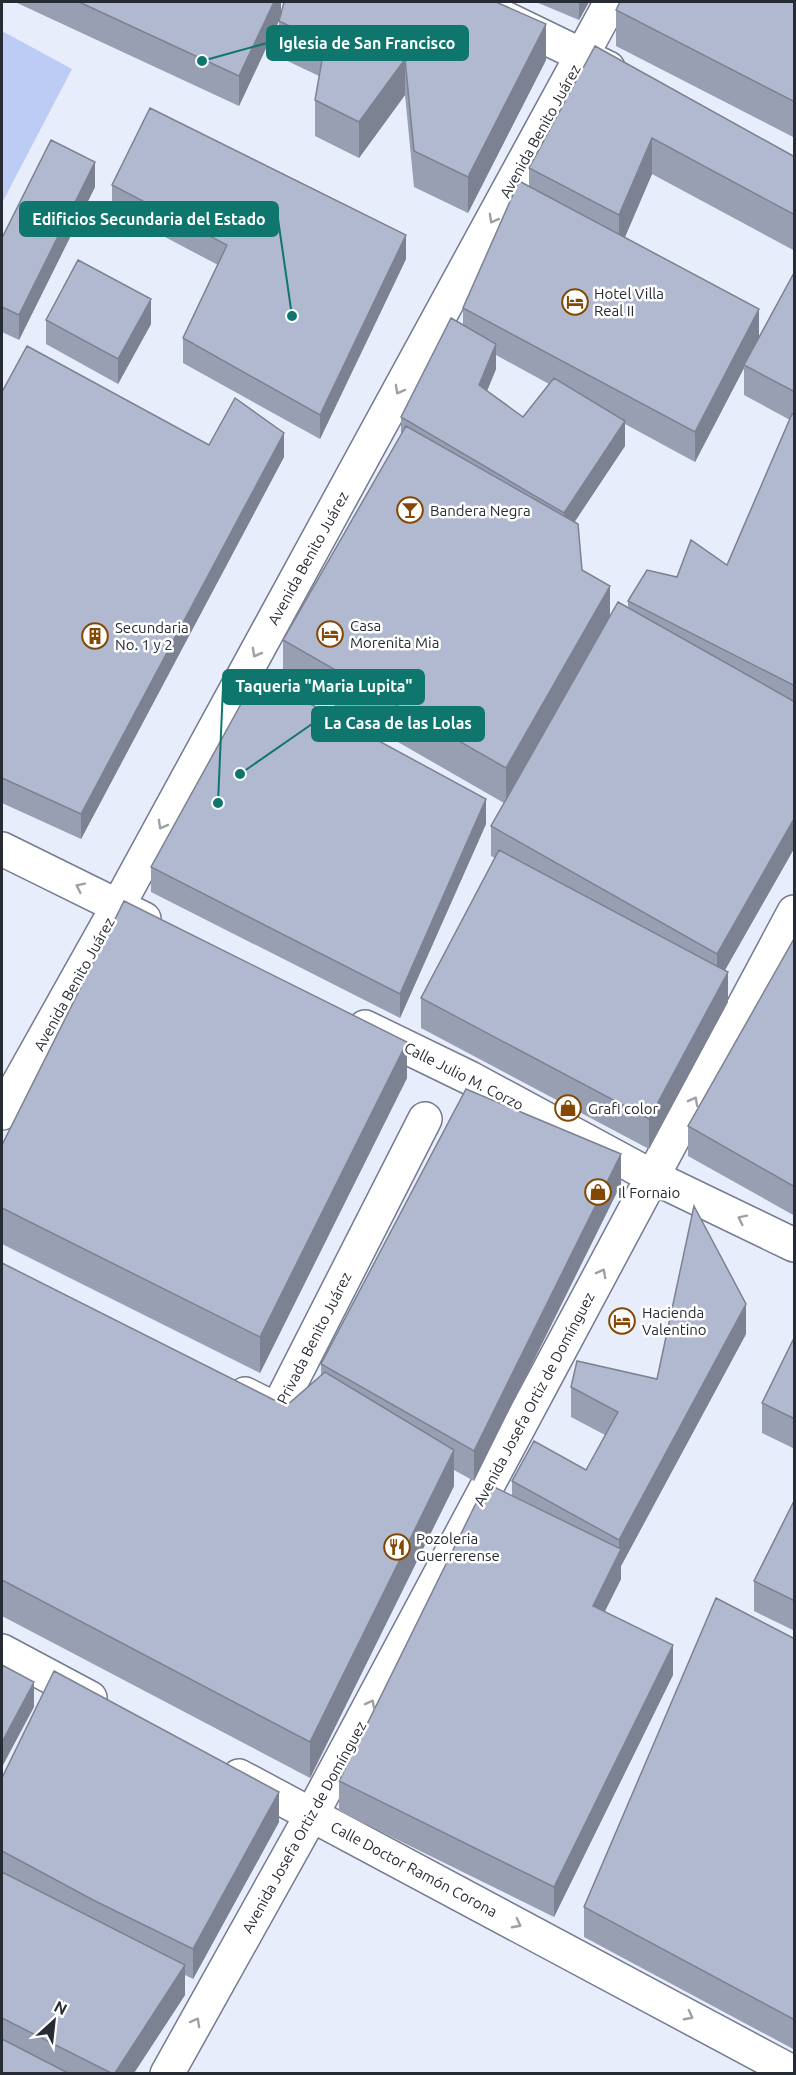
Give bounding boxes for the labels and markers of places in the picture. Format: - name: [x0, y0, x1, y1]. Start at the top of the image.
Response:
- callout: Iglesia de San Francisco: [267, 26, 468, 60]
- callout: Edificios Secundaria del Estado: [20, 202, 278, 236]
- place label: Hotel Villa Real II: [594, 285, 664, 319]
- hotel icon: Hotel Villa Real II: [560, 287, 590, 317]
- bar icon: Bandera Negra: [395, 495, 425, 525]
- place label: Bandera Negra: [430, 502, 531, 519]
- place label: Casa Morenita Mia: [350, 617, 439, 651]
- place label: Secundaria No. 1 y 2: [115, 619, 189, 653]
- hotel icon: Casa Morenita Mia: [315, 619, 345, 649]
- building icon: Secundaria No. 1 y 2: [80, 621, 110, 651]
- callout: Taqueria "Maria Lupita": [223, 670, 424, 704]
- callout: La Casa de las Lolas: [312, 707, 484, 741]
- shop icon: Grafi color: [553, 1093, 583, 1123]
- place label: Grafi color: [588, 1100, 659, 1117]
- shop icon: Il Fornaio: [583, 1177, 613, 1207]
- place label: Il Fornaio: [618, 1184, 680, 1201]
- place label: Hacienda Valentino: [642, 1304, 707, 1338]
- hotel icon: Hacienda Valentino: [607, 1306, 637, 1336]
- place label: Pozoleria Guerrerense: [416, 1530, 500, 1564]
- restaurant icon: Pozoleria Guerrerense: [382, 1532, 412, 1562]

